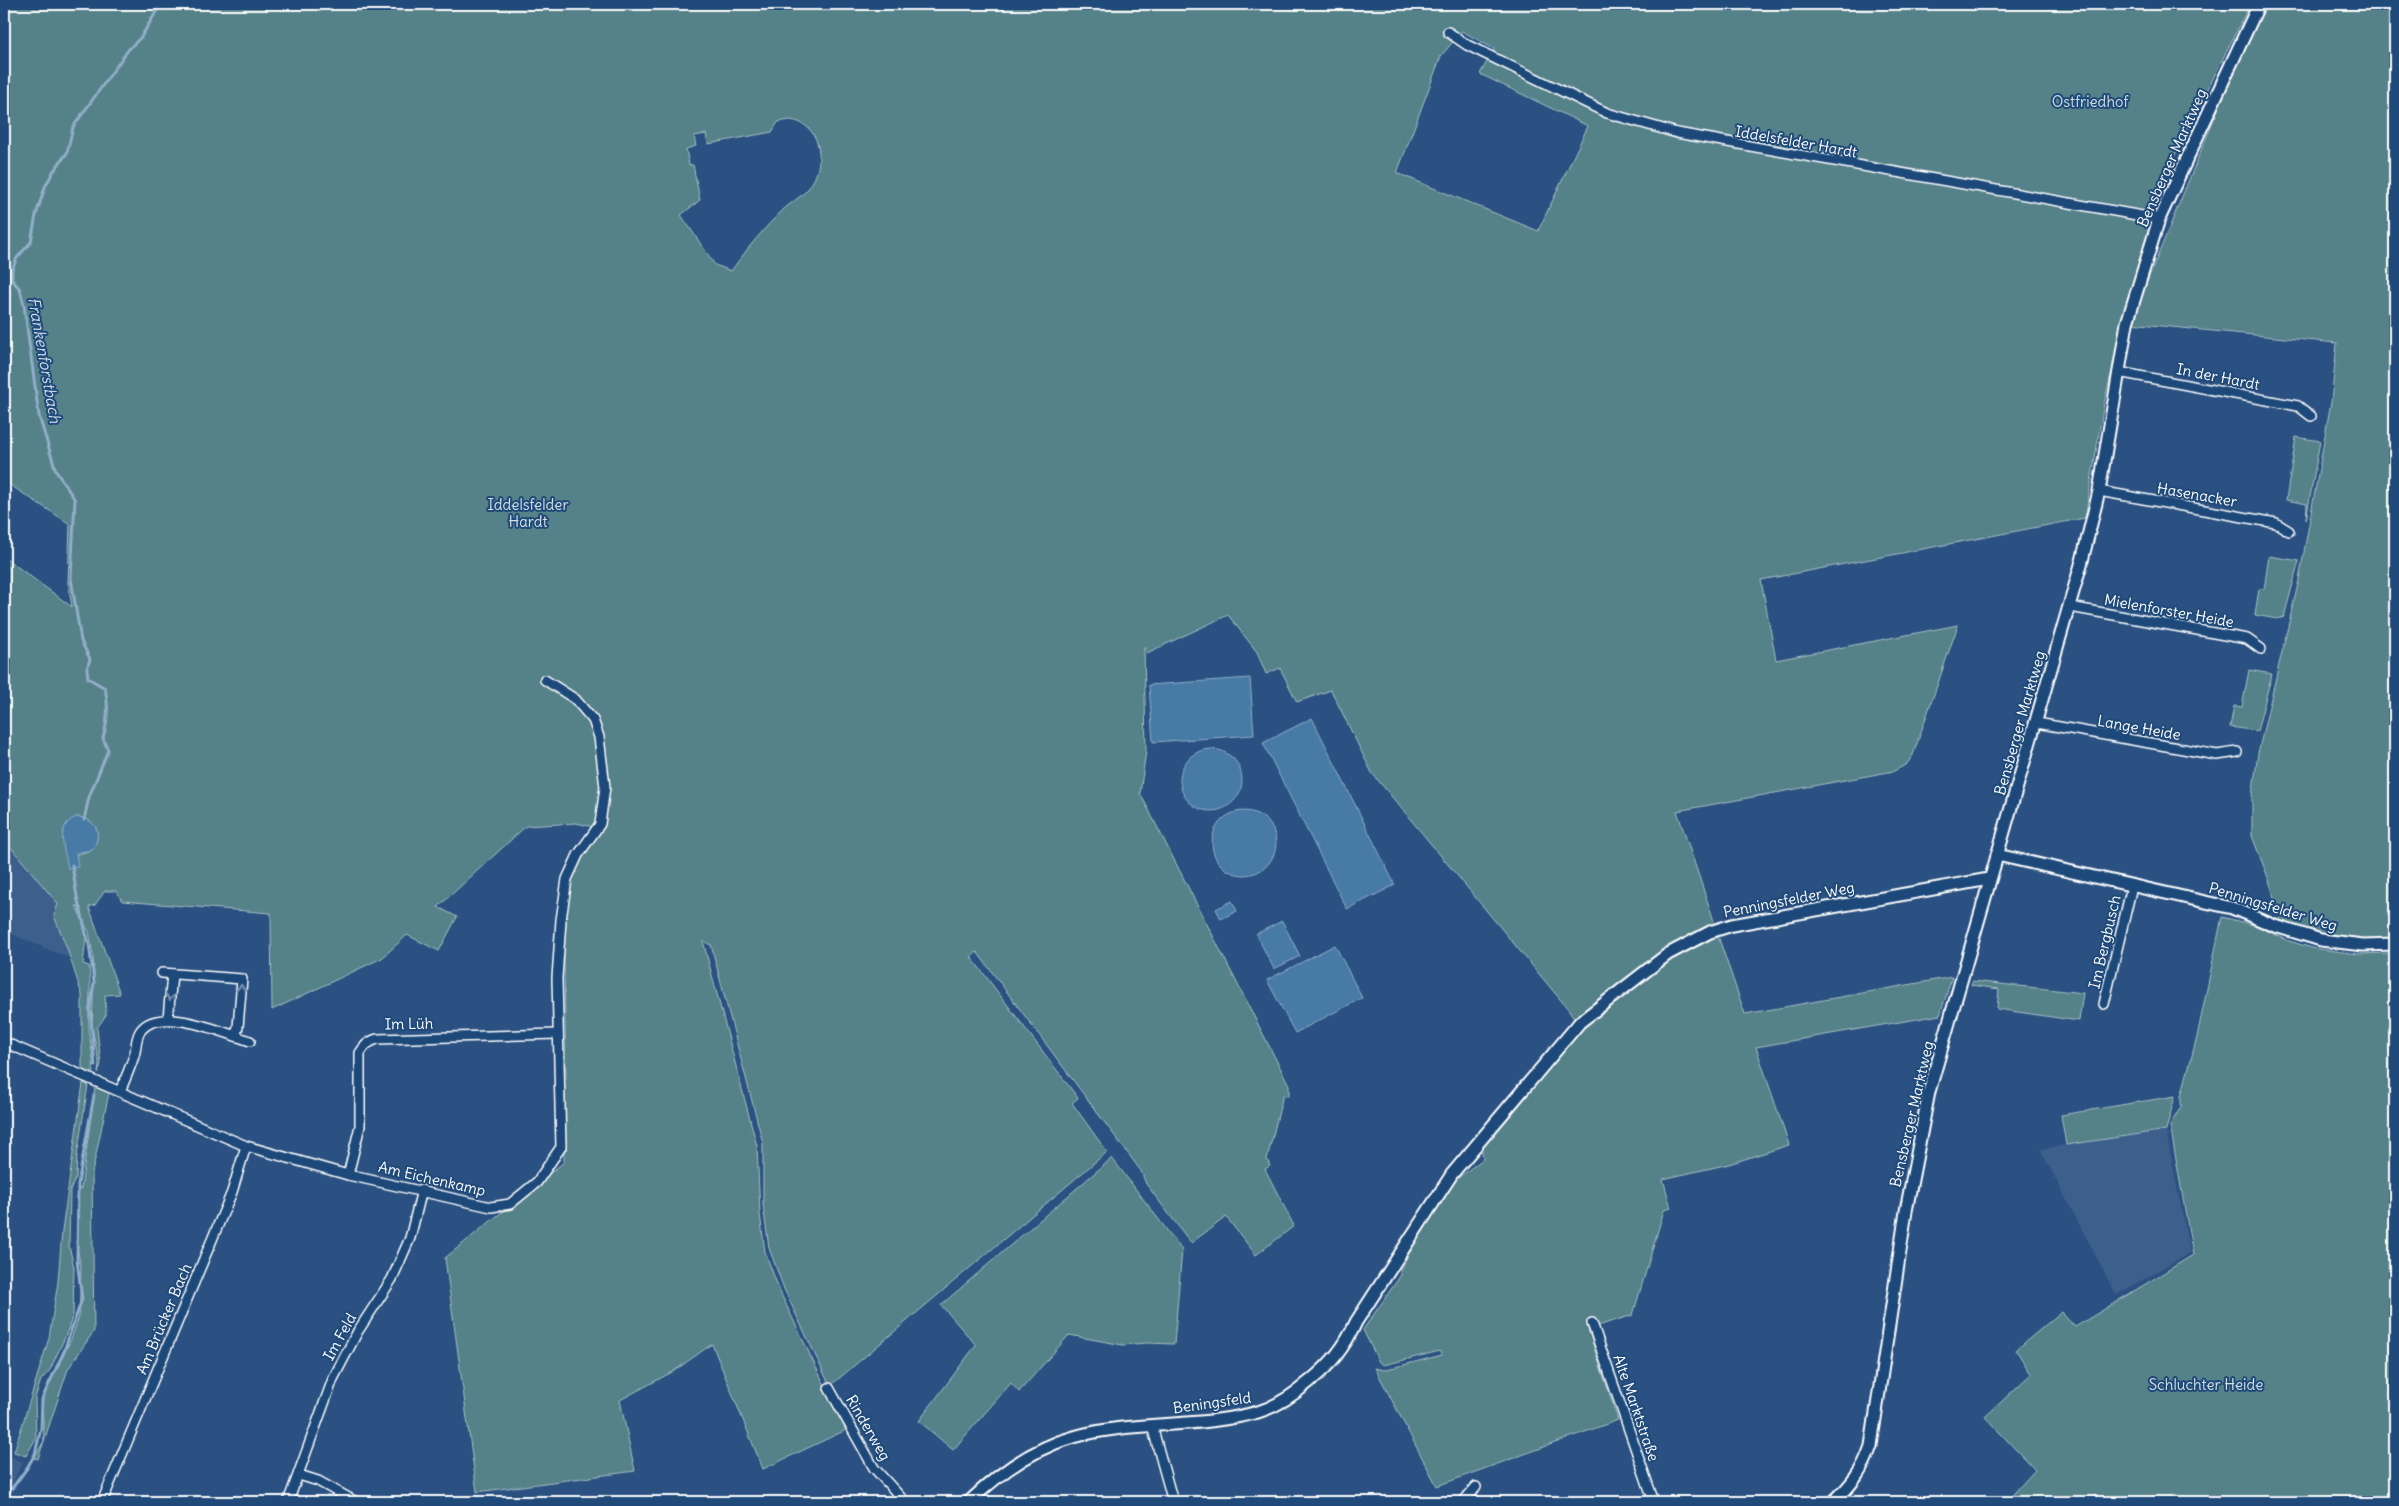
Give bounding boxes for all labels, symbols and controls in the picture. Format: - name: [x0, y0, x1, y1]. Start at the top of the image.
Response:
- street label: Bensberger Marktweg: [2132, 86, 2211, 230]
- park label: Ostfriedhof: [2052, 92, 2129, 111]
- street label: Iddelsfelder Hardt: [1733, 121, 1859, 162]
- water label: Frankenforstbach: [24, 295, 66, 425]
- street label: In der Hardt: [2175, 359, 2261, 394]
- street label: Hasenacker: [2156, 478, 2239, 511]
- park label: Iddelsfelder Hardt: [487, 495, 569, 531]
- street label: Mielenforster Heide: [2103, 590, 2235, 631]
- street label: Bensberger Marktweg: [1990, 648, 2049, 797]
- street label: Lange Heide: [2096, 711, 2182, 744]
- street label: Penningsfelder Weg: [1722, 877, 1856, 922]
- street label: Penningsfelder Weg: [2207, 878, 2340, 935]
- street label: Im Bergbusch: [2085, 893, 2125, 991]
- one-way arrow: [236, 984, 247, 992]
- one-way arrow: [165, 993, 176, 1001]
- street label: Im Lüh: [385, 1014, 434, 1033]
- street label: Bensberger Marktweg: [1885, 1039, 1938, 1189]
- street label: Am Eichenkamp: [377, 1157, 488, 1200]
- street label: Am Brücker Bach: [132, 1260, 196, 1377]
- street label: Im Feld: [319, 1310, 360, 1364]
- street label: Alte Marktstraße: [1609, 1352, 1664, 1464]
- park label: Schluchter Heide: [2149, 1375, 2263, 1394]
- street label: Beningsfeld: [1172, 1388, 1252, 1417]
- street label: Rinderweg: [842, 1391, 895, 1464]

